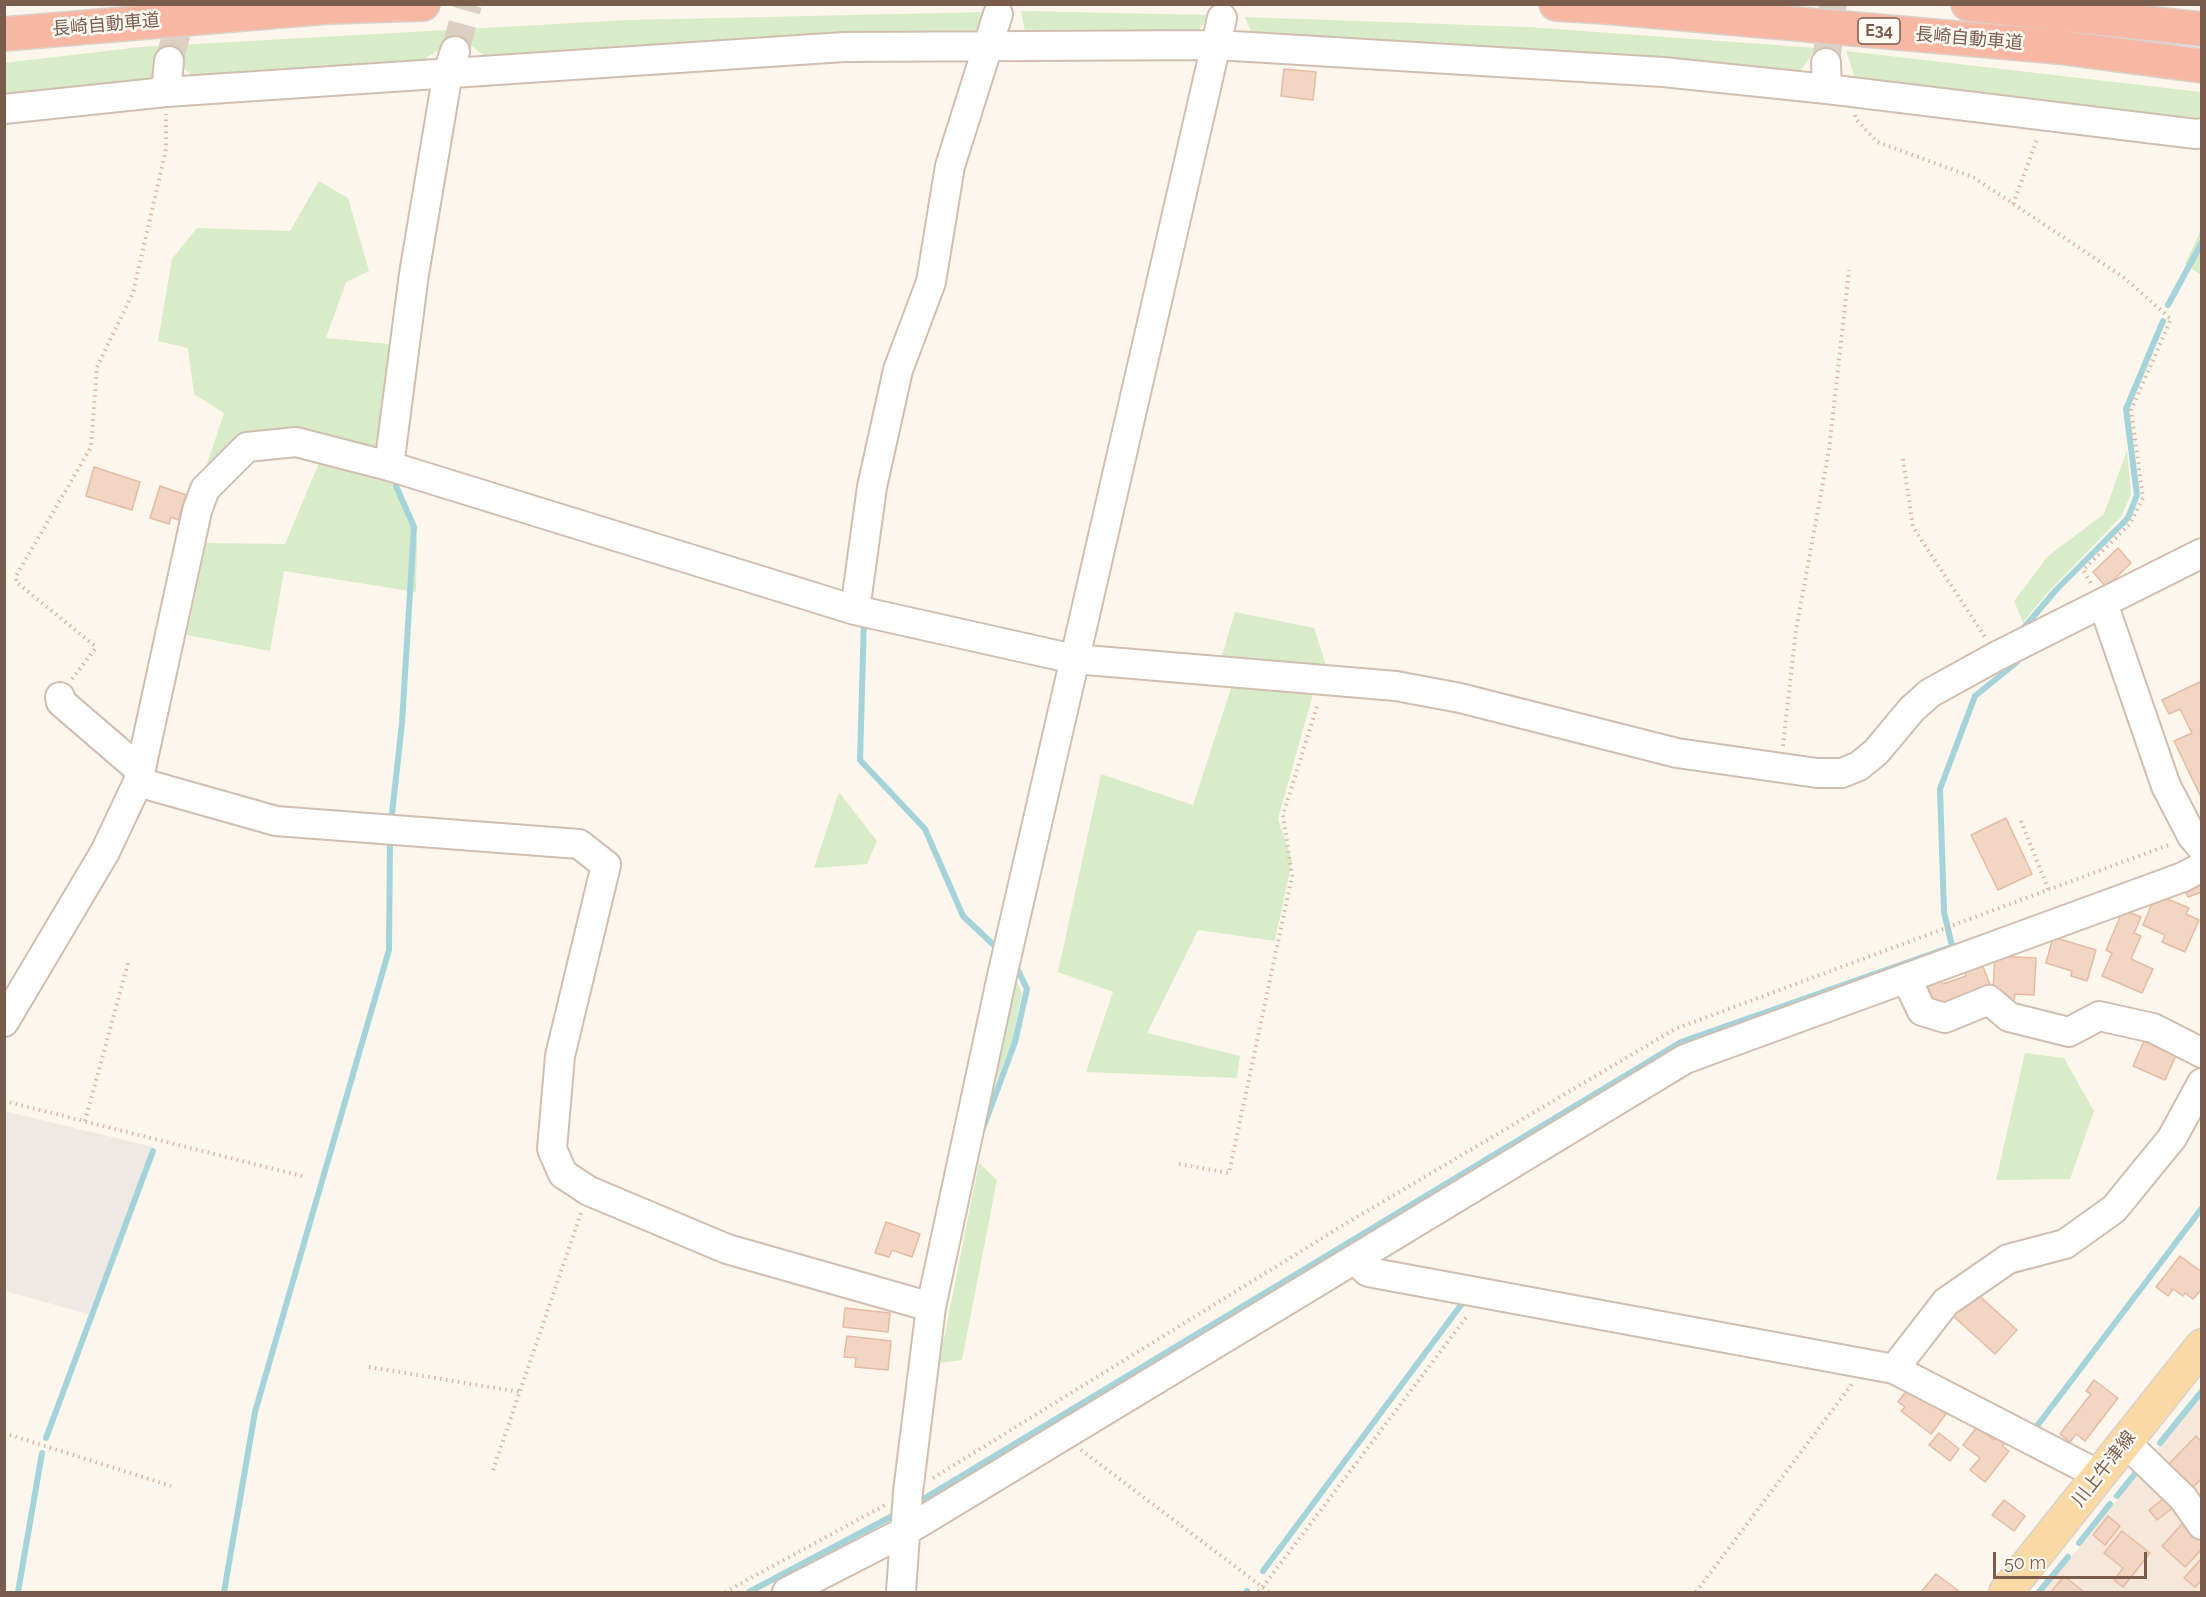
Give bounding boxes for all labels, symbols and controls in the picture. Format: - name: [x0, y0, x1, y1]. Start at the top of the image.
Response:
- street label: 長崎自動車道: [51, 10, 161, 40]
- road number: E34: [1858, 18, 1900, 44]
- street label: 長崎自動車道: [1914, 24, 2024, 54]
- street label: 川上牛津線: [2068, 1427, 2140, 1511]
- scale bar: [1996, 1540, 2150, 1578]
- text: 50 m: [2004, 1552, 2046, 1573]

